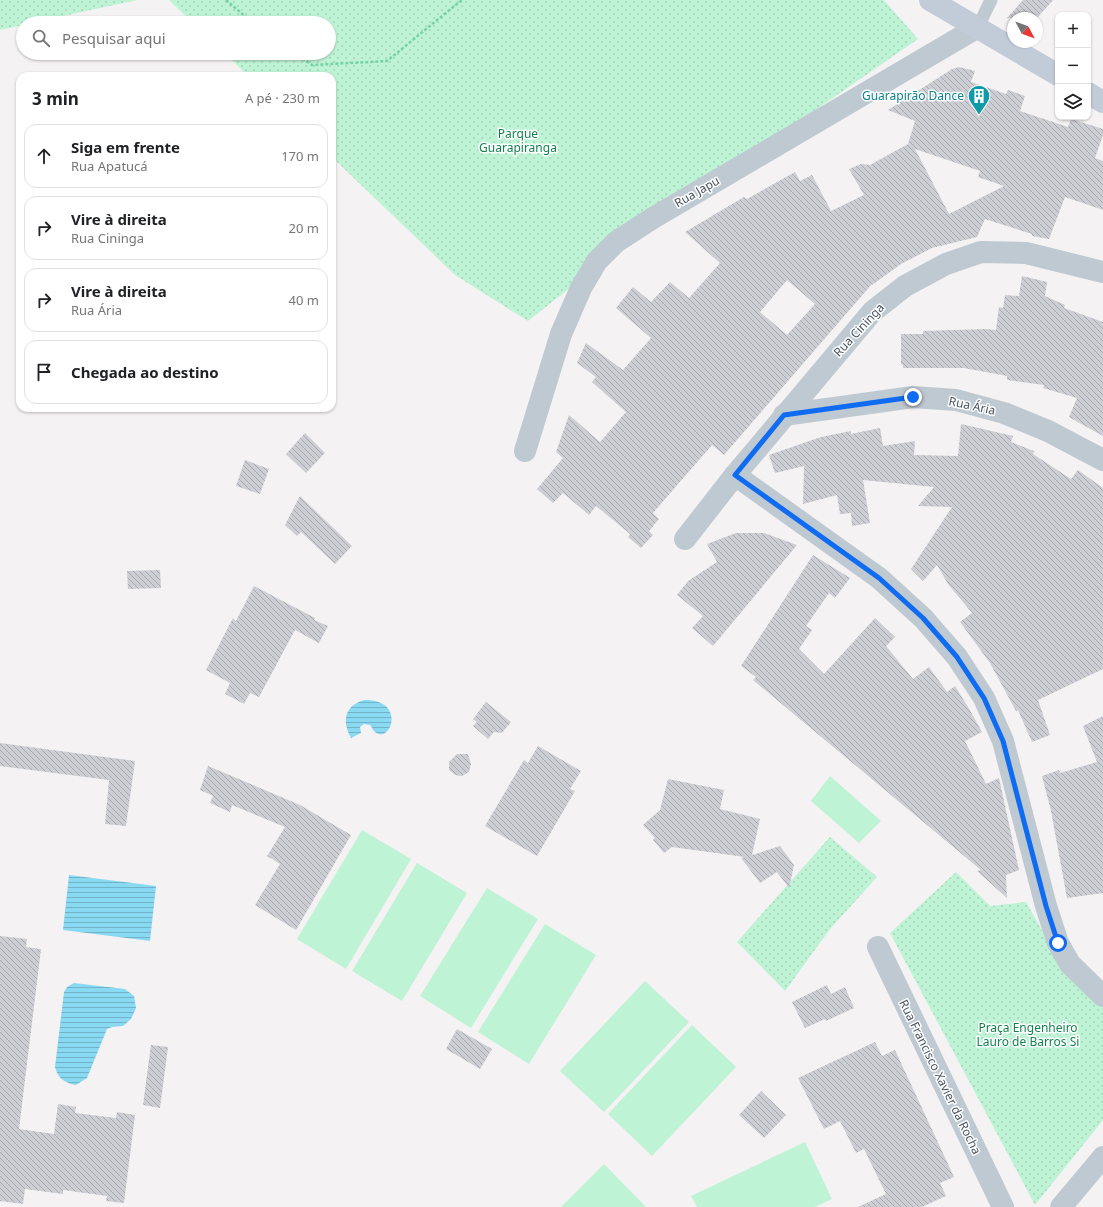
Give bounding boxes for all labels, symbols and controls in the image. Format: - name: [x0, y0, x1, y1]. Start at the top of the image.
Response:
- north arrow: [1007, 12, 1043, 48]
- map controls: [1055, 12, 1091, 120]
- button: +: [1055, 12, 1091, 48]
- search box: [16, 16, 336, 60]
- icon: search: [30, 27, 52, 49]
- text: Pesquisar aqui: [62, 28, 166, 48]
- button: −: [1055, 48, 1091, 84]
- building icon: Guarapirão Dance: [966, 83, 992, 116]
- button: layers: [1055, 84, 1091, 120]
- text: 3 min: [32, 87, 79, 110]
- place label: Guarapirão Dance: [862, 87, 964, 104]
- text: A pé · 230 m: [245, 89, 320, 107]
- park label: Parque Guarapiranga: [479, 125, 557, 156]
- text: Siga em frente: [71, 137, 180, 157]
- icon: ahead: [33, 145, 55, 167]
- text: 170 m: [281, 147, 319, 165]
- text: Rua Apatucá: [71, 157, 148, 175]
- street label: Rua Japu: [671, 172, 722, 211]
- text: Vire à direita: [71, 209, 167, 229]
- icon: right: [33, 217, 55, 239]
- text: 20 m: [289, 219, 319, 237]
- text: Rua Cininga: [71, 229, 144, 247]
- text: Vire à direita: [71, 281, 167, 301]
- icon: right: [33, 289, 55, 311]
- text: 40 m: [289, 291, 319, 309]
- street label: Rua Cininga: [829, 299, 888, 360]
- text: Rua Ária: [71, 301, 122, 319]
- icon: arrive: [33, 361, 55, 383]
- text: Chegada ao destino: [71, 362, 219, 382]
- route end: [904, 388, 922, 406]
- street label: Rua Ária: [947, 392, 997, 419]
- route start: [1049, 934, 1067, 952]
- street label: Rua Francisco Xavier da Rocha: [895, 997, 985, 1157]
- park label: Praça Engenheiro Lauro de Barros Si: [977, 1019, 1079, 1050]

